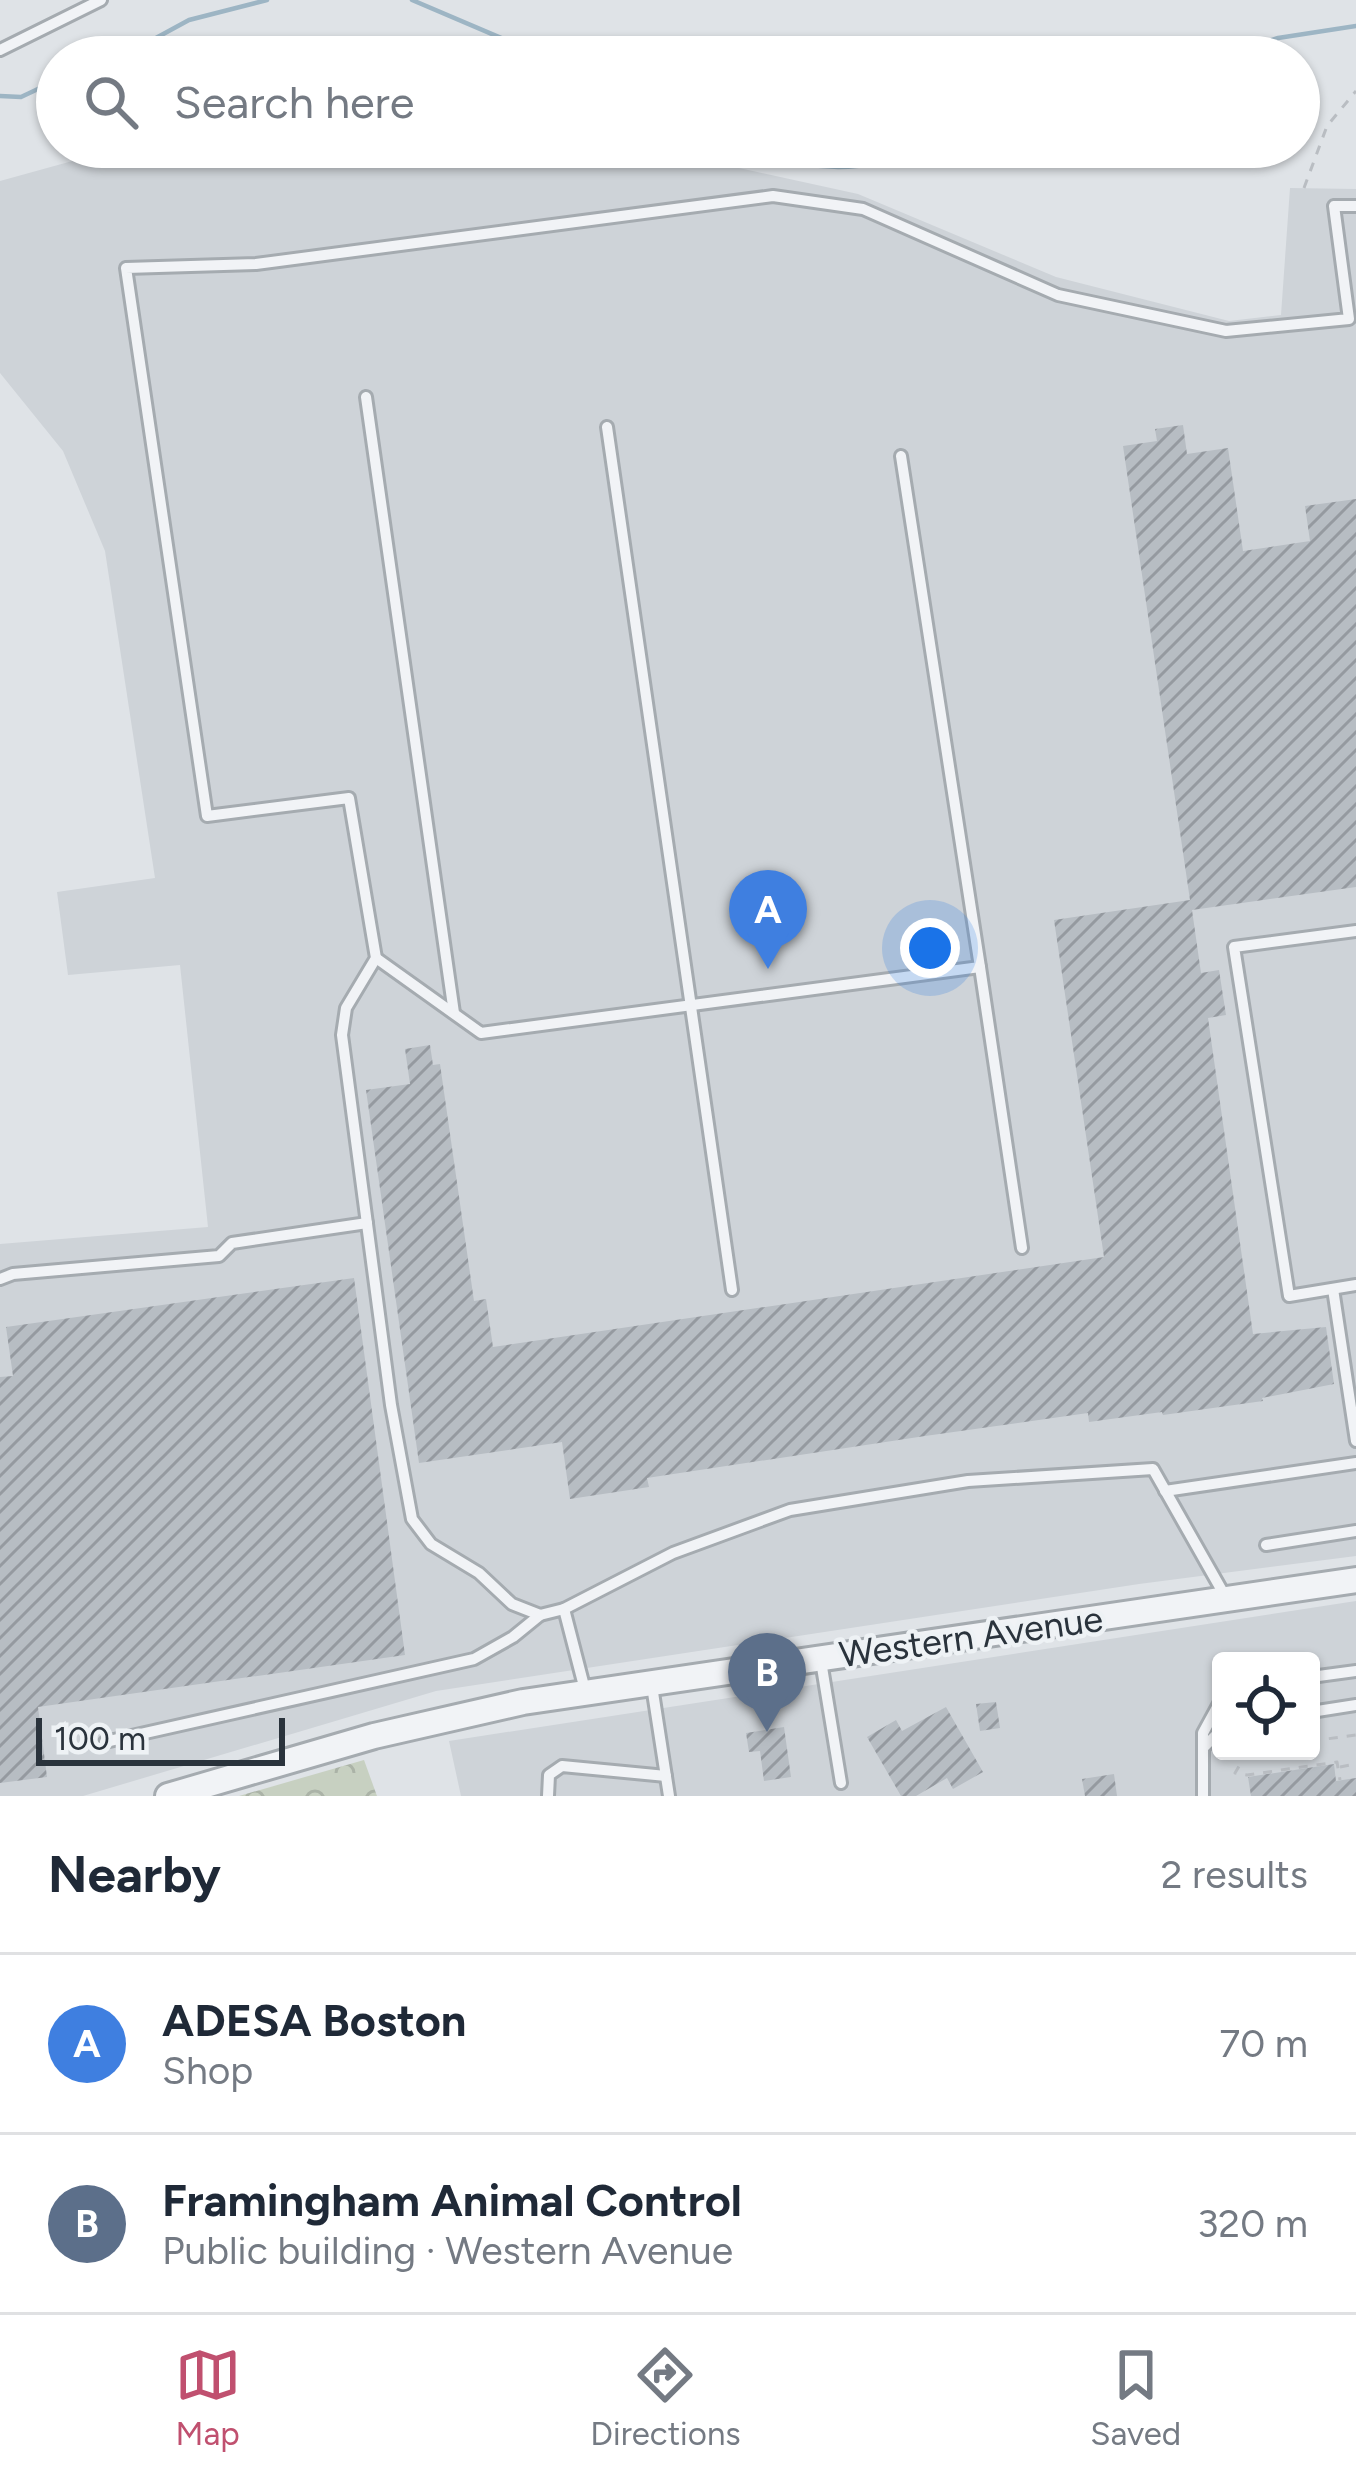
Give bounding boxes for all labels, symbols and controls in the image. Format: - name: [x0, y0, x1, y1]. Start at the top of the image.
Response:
- search box: [36, 36, 1320, 168]
- icon: search: [78, 69, 144, 135]
- text: Search here: [174, 75, 414, 129]
- pin: A: [729, 870, 807, 969]
- your location: [900, 918, 960, 978]
- street label: Western Avenue: [837, 1597, 1106, 1676]
- pin: B: [728, 1633, 806, 1732]
- map controls: [1212, 1652, 1320, 1760]
- button: locate: [1212, 1652, 1320, 1760]
- scale bar: [36, 1712, 285, 1765]
- text: 100 m: [54, 1719, 146, 1758]
- text: Nearby: [48, 1844, 221, 1905]
- text: 2 results: [1161, 1851, 1308, 1898]
- text: ADESA Boston: [162, 1993, 466, 2047]
- text: A: [73, 2020, 101, 2067]
- text: 70 m: [1219, 2020, 1308, 2067]
- text: Shop: [162, 2047, 253, 2094]
- text: Framingham Animal Control: [162, 2173, 742, 2227]
- text: B: [75, 2200, 99, 2247]
- text: 320 m: [1197, 2200, 1308, 2247]
- text: Public building · Western Avenue: [162, 2227, 733, 2274]
- tab: Map: [175, 2342, 241, 2453]
- tab: Directions: [590, 2342, 741, 2453]
- tab: Saved: [1090, 2342, 1181, 2453]

